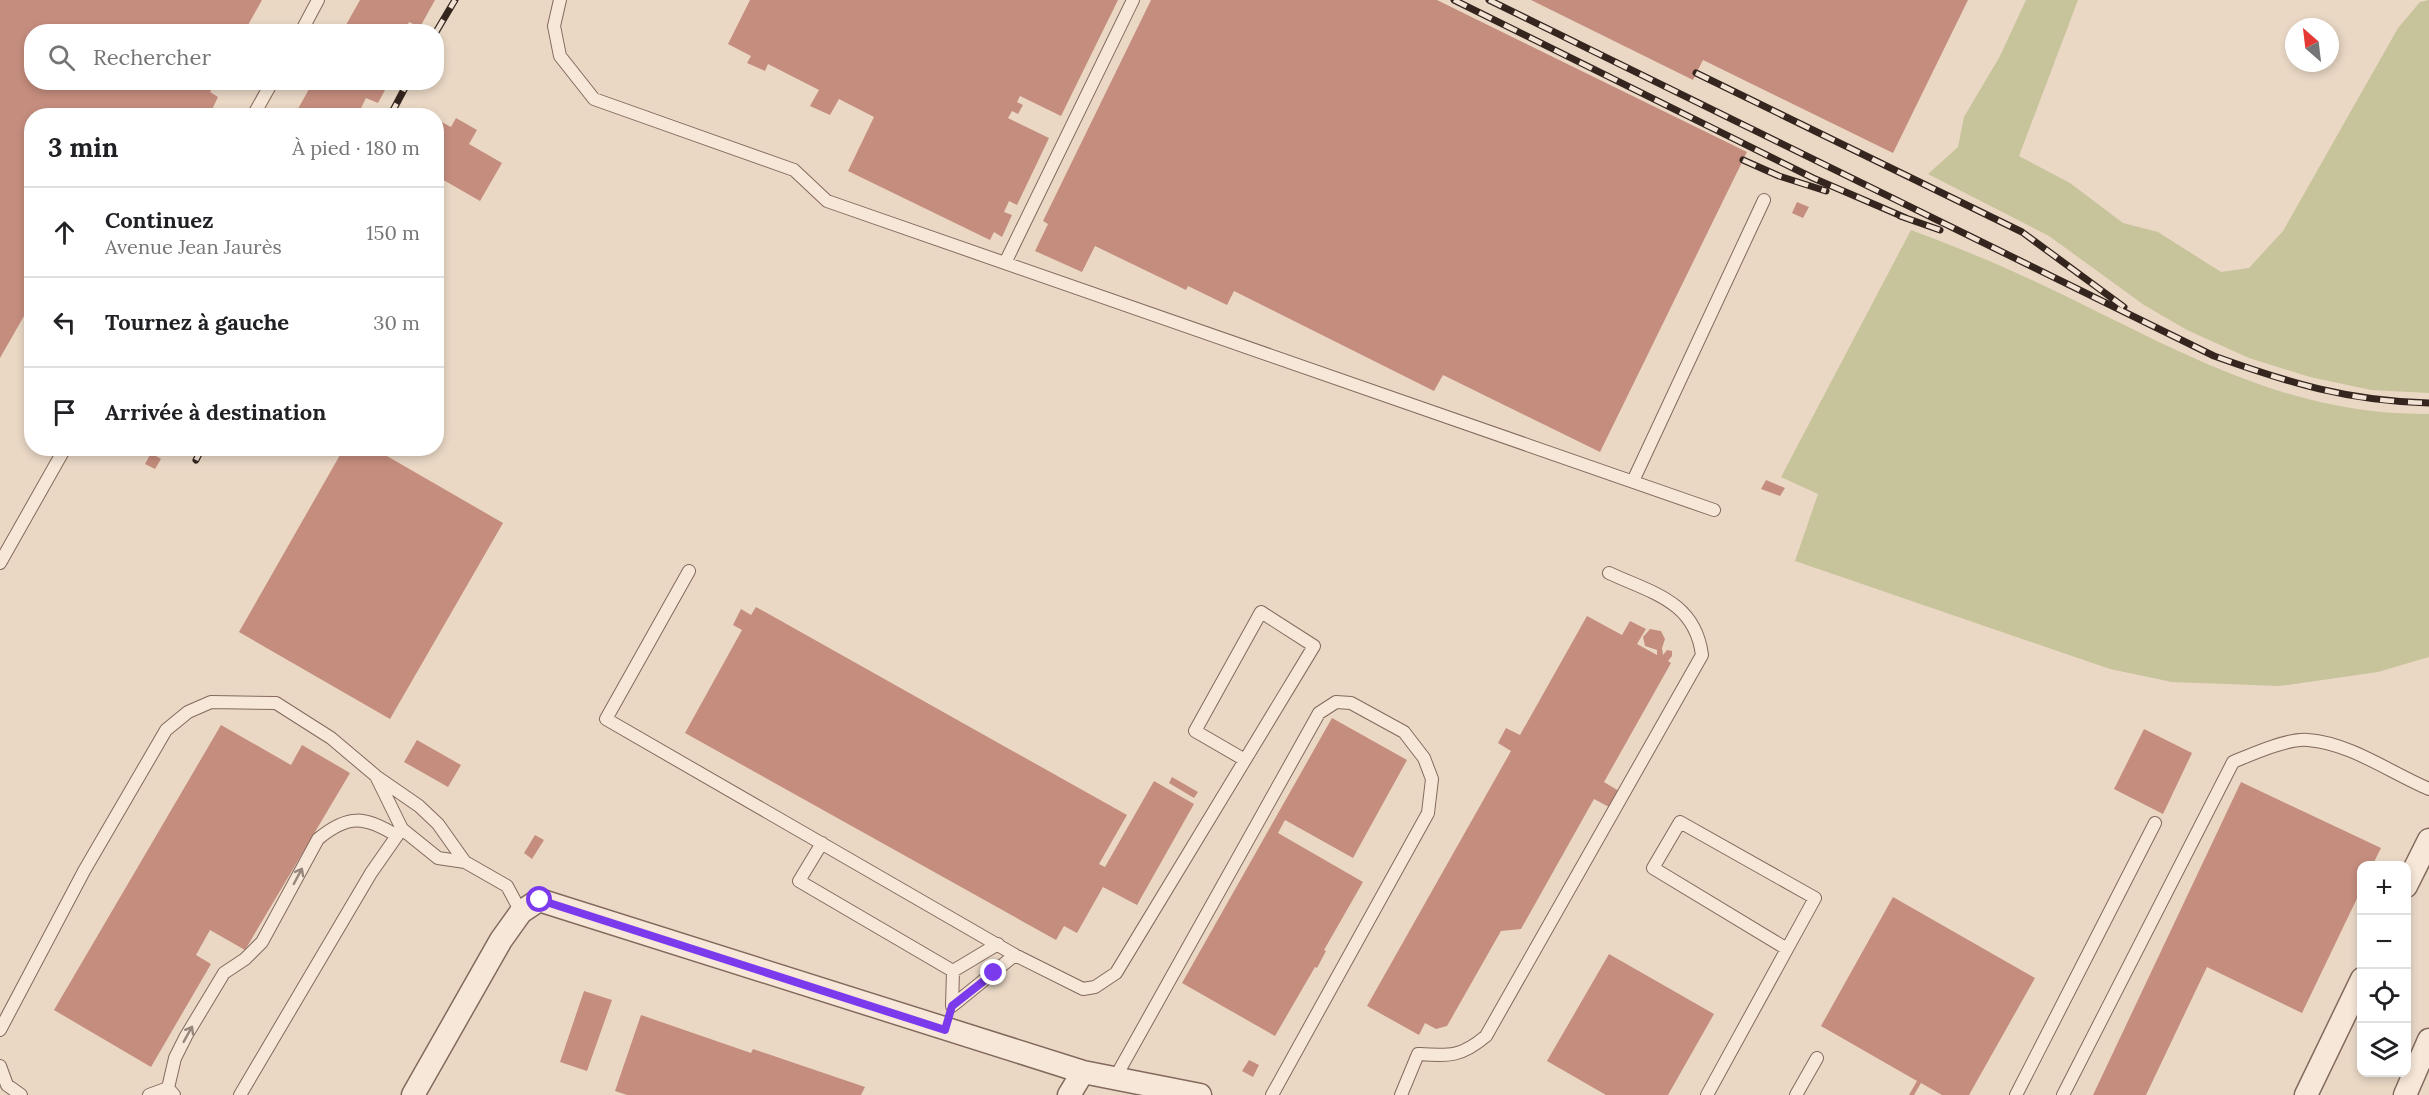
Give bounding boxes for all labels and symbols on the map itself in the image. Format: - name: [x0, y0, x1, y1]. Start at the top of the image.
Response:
- north arrow: [2285, 18, 2339, 72]
- one-way arrow: [292, 868, 304, 885]
- route start: [526, 886, 552, 912]
- route end: [980, 959, 1006, 985]
- one-way arrow: [182, 1026, 194, 1043]

